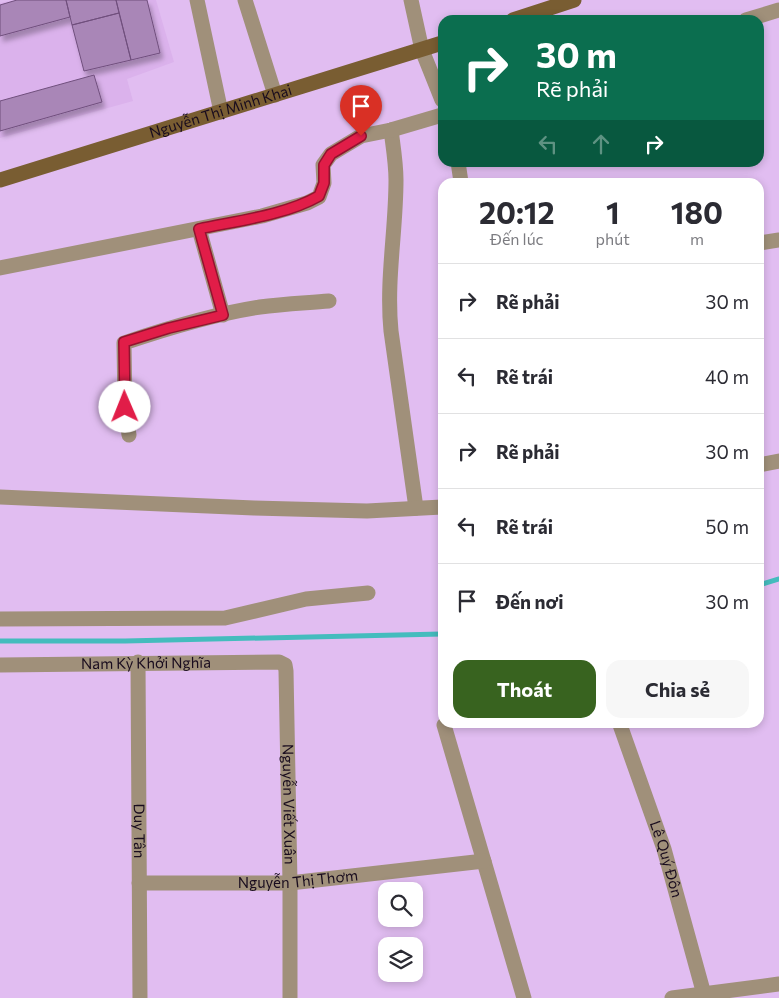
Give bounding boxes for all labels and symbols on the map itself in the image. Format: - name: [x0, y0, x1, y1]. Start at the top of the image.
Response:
- street label: Nguyễn Thị Minh Khai: [147, 80, 294, 141]
- pin: [340, 85, 382, 136]
- position arrow: [98, 380, 150, 432]
- street label: Nam Kỳ Khởi Nghĩa: [81, 653, 211, 672]
- street label: Nguyễn Viết Xuân: [279, 744, 300, 865]
- street label: Duy Tân: [131, 804, 149, 858]
- street label: Lê Quý Đôn: [647, 818, 687, 899]
- street label: Nguyễn Thị Thơm: [238, 865, 359, 891]

